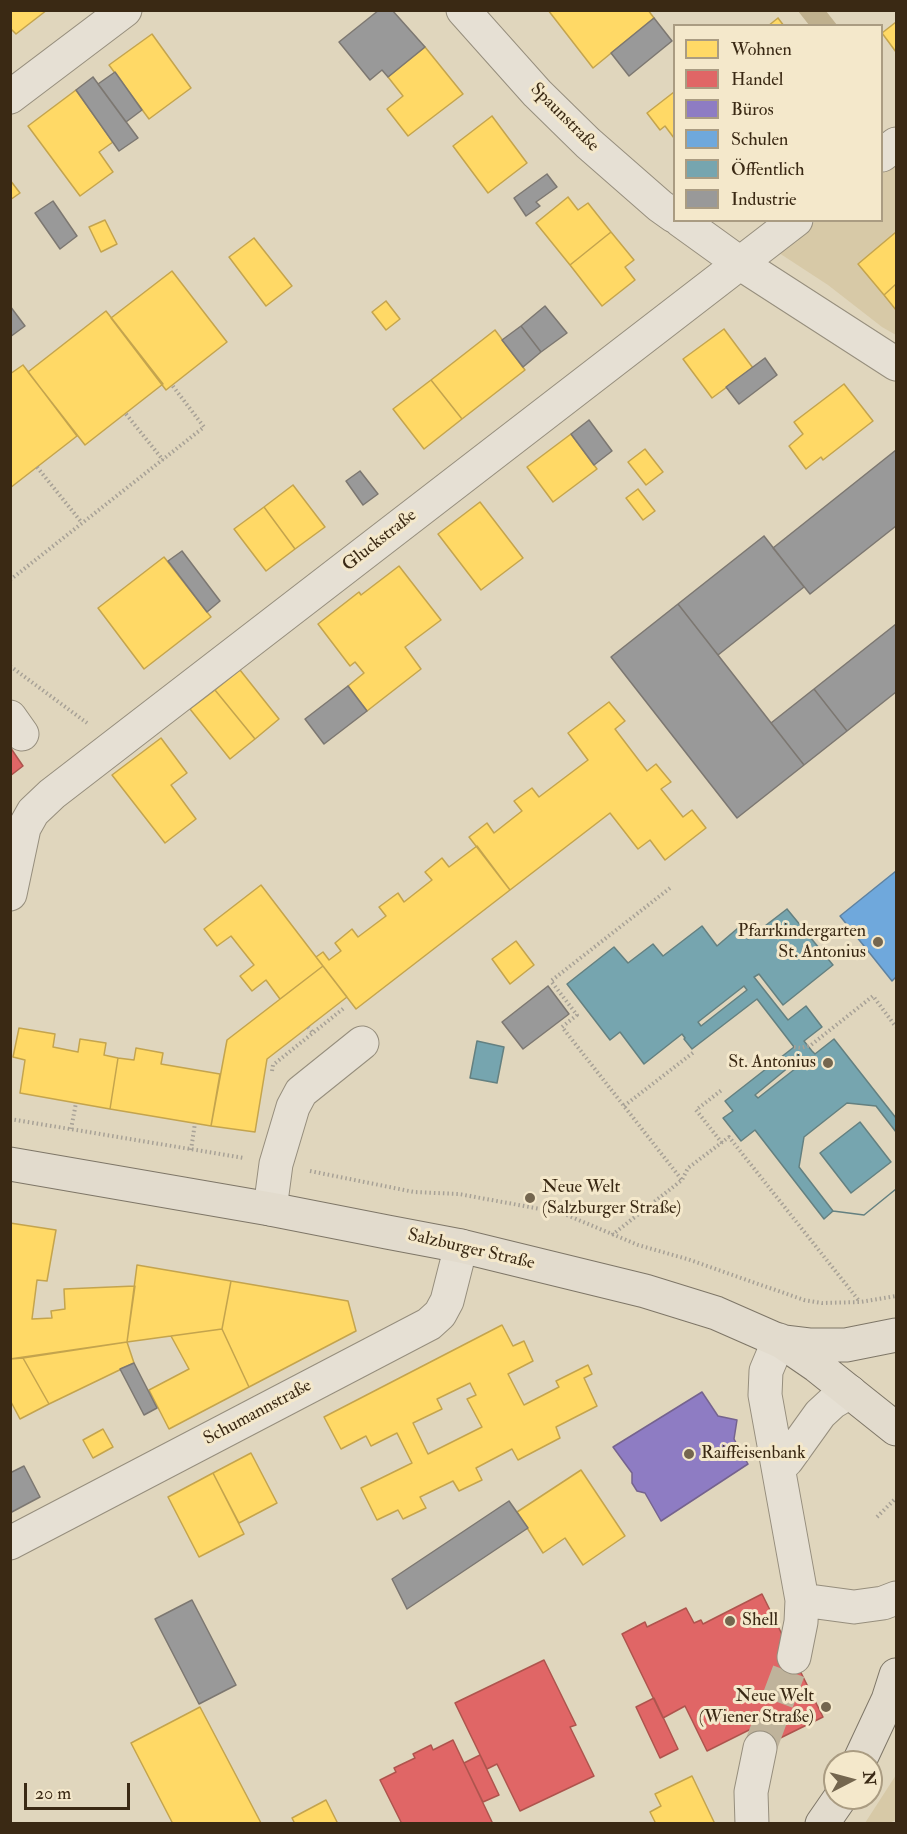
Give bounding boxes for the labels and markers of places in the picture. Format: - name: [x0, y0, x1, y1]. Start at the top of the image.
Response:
- place label: Pfarrkindergarten St. Antonius: [738, 921, 866, 964]
- marker: Pfarrkindergarten St. Antonius: [871, 935, 885, 949]
- place label: St. Antonius: [728, 1052, 816, 1074]
- marker: St. Antonius: [821, 1056, 835, 1070]
- place label: Neue Welt (Salzburger Straße): [542, 1177, 681, 1220]
- marker: Neue Welt (Salzburger Straße): [523, 1191, 537, 1205]
- place label: Raiffeisenbank: [701, 1443, 806, 1465]
- marker: Raiffeisenbank: [682, 1447, 696, 1461]
- place label: Shell: [742, 1610, 778, 1632]
- marker: Shell: [723, 1614, 737, 1628]
- place label: Neue Welt (Wiener Straße): [699, 1686, 814, 1728]
- marker: Neue Welt (Wiener Straße): [819, 1700, 833, 1714]

